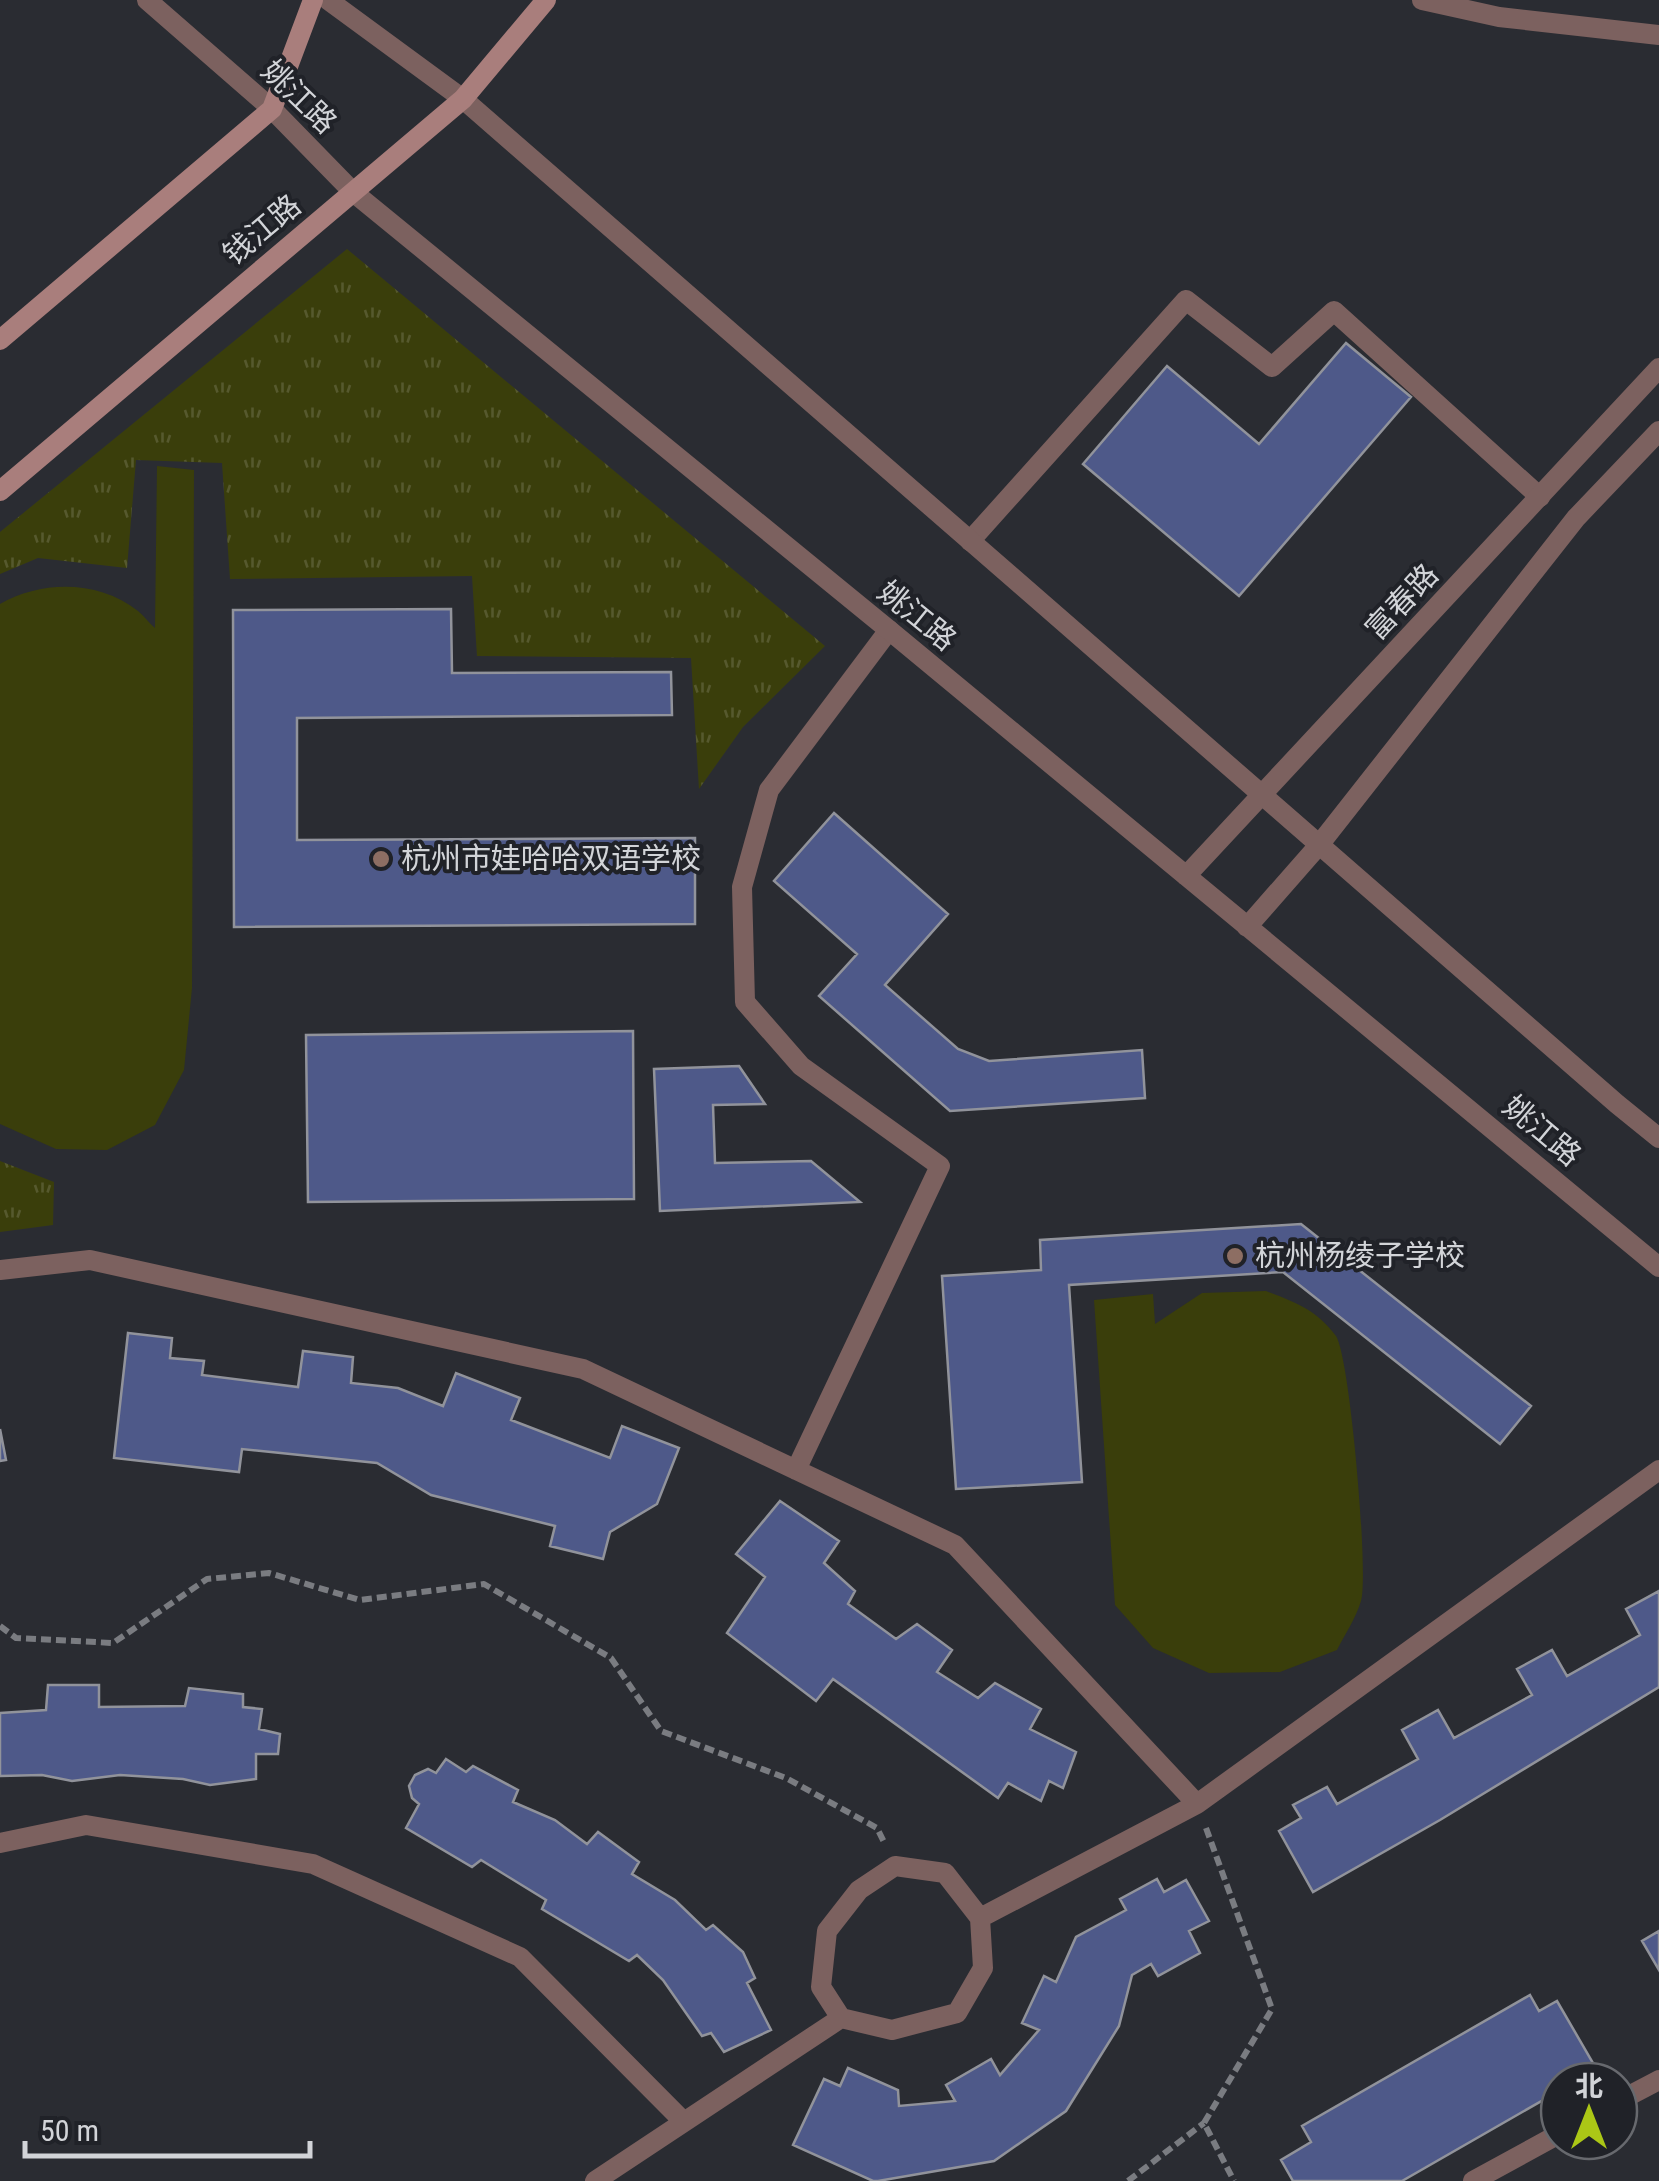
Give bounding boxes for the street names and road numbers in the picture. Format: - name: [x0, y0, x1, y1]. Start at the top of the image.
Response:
- street label: 姚江路: [255, 53, 344, 140]
- street label: 钱江路: [216, 187, 307, 272]
- street label: 富春路: [1358, 557, 1445, 647]
- street label: 姚江路: [871, 574, 963, 658]
- street label: 姚江路: [1497, 1088, 1588, 1173]

